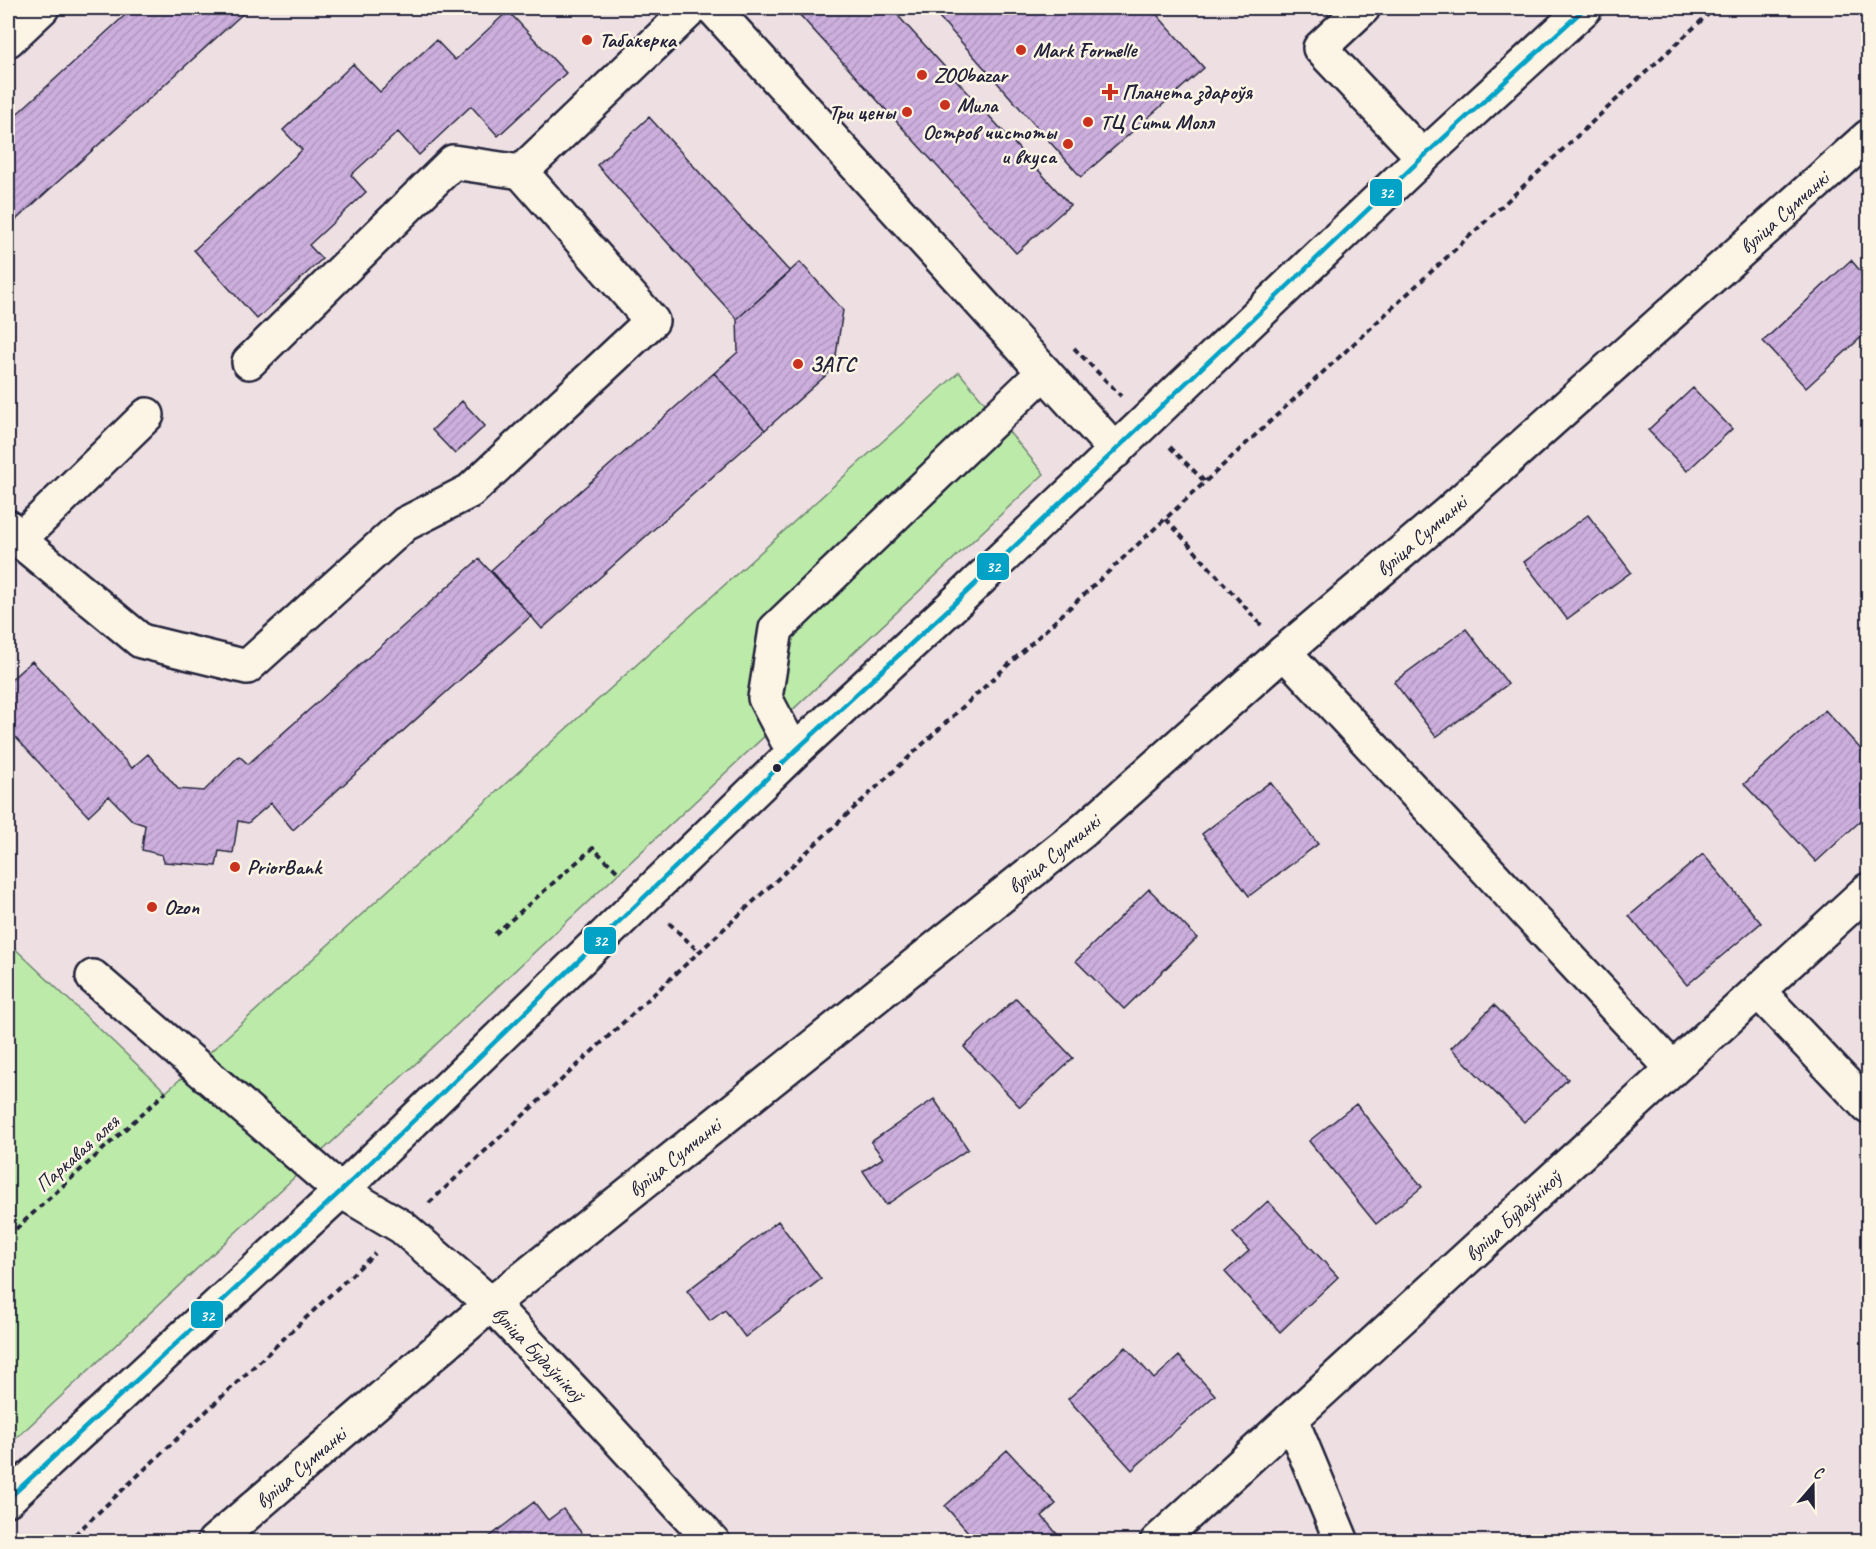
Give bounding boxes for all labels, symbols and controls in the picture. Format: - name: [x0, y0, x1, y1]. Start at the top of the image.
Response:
- place label: Табакерка: [599, 27, 677, 53]
- marker: Табакерка: [580, 33, 594, 47]
- place label: Mark Formelle: [1033, 37, 1138, 63]
- marker: Mark Formelle: [1014, 43, 1028, 57]
- place label: ZOObazar: [934, 62, 1009, 88]
- marker: ZOObazar: [915, 68, 929, 82]
- place label: Планета здароўя: [1122, 79, 1253, 106]
- marker: Планета здароўя: [1103, 85, 1117, 99]
- place label: Мила: [957, 92, 999, 118]
- marker: Мила: [938, 98, 952, 112]
- place label: Три цены: [829, 99, 897, 125]
- marker: Три цены: [900, 105, 914, 119]
- place label: ТЦ Сити Молл: [1100, 109, 1216, 135]
- marker: ТЦ Сити Молл: [1081, 115, 1095, 129]
- place label: Остров чистоты и вкуса: [923, 119, 1058, 170]
- marker: Остров чистоты и вкуса: [1061, 137, 1075, 151]
- street label: вуліца Сумчанкі: [1734, 163, 1837, 259]
- line badge: 32: [1369, 178, 1403, 207]
- text: 32: [1379, 183, 1395, 203]
- place label: ЗАГС: [810, 351, 858, 377]
- marker: ЗАГС: [791, 357, 805, 371]
- street label: вуліца Сумчанкі: [1370, 487, 1474, 582]
- line badge: 32: [976, 552, 1010, 581]
- text: 32: [986, 557, 1002, 577]
- unlabelled marker: [771, 762, 783, 774]
- street label: вуліца Сумчанкі: [1002, 807, 1108, 899]
- place label: PriorBank: [247, 854, 323, 880]
- marker: PriorBank: [228, 860, 242, 874]
- place label: Ozon: [164, 894, 199, 920]
- marker: Ozon: [145, 900, 159, 914]
- line badge: 32: [583, 926, 617, 955]
- text: 32: [593, 931, 609, 951]
- street label: Паркавая алея: [30, 1108, 125, 1197]
- street label: вуліца Сумчанкі: [623, 1110, 729, 1202]
- street label: вуліца Будаўнікоў: [1459, 1164, 1568, 1267]
- line badge: 32: [190, 1300, 224, 1329]
- street label: вуліца Будаўнікоў: [487, 1301, 591, 1408]
- text: 32: [200, 1306, 216, 1326]
- street label: вуліца Сумчанкі: [250, 1419, 354, 1514]
- north arrow: [1783, 1456, 1843, 1516]
- text: С: [1811, 1462, 1827, 1484]

